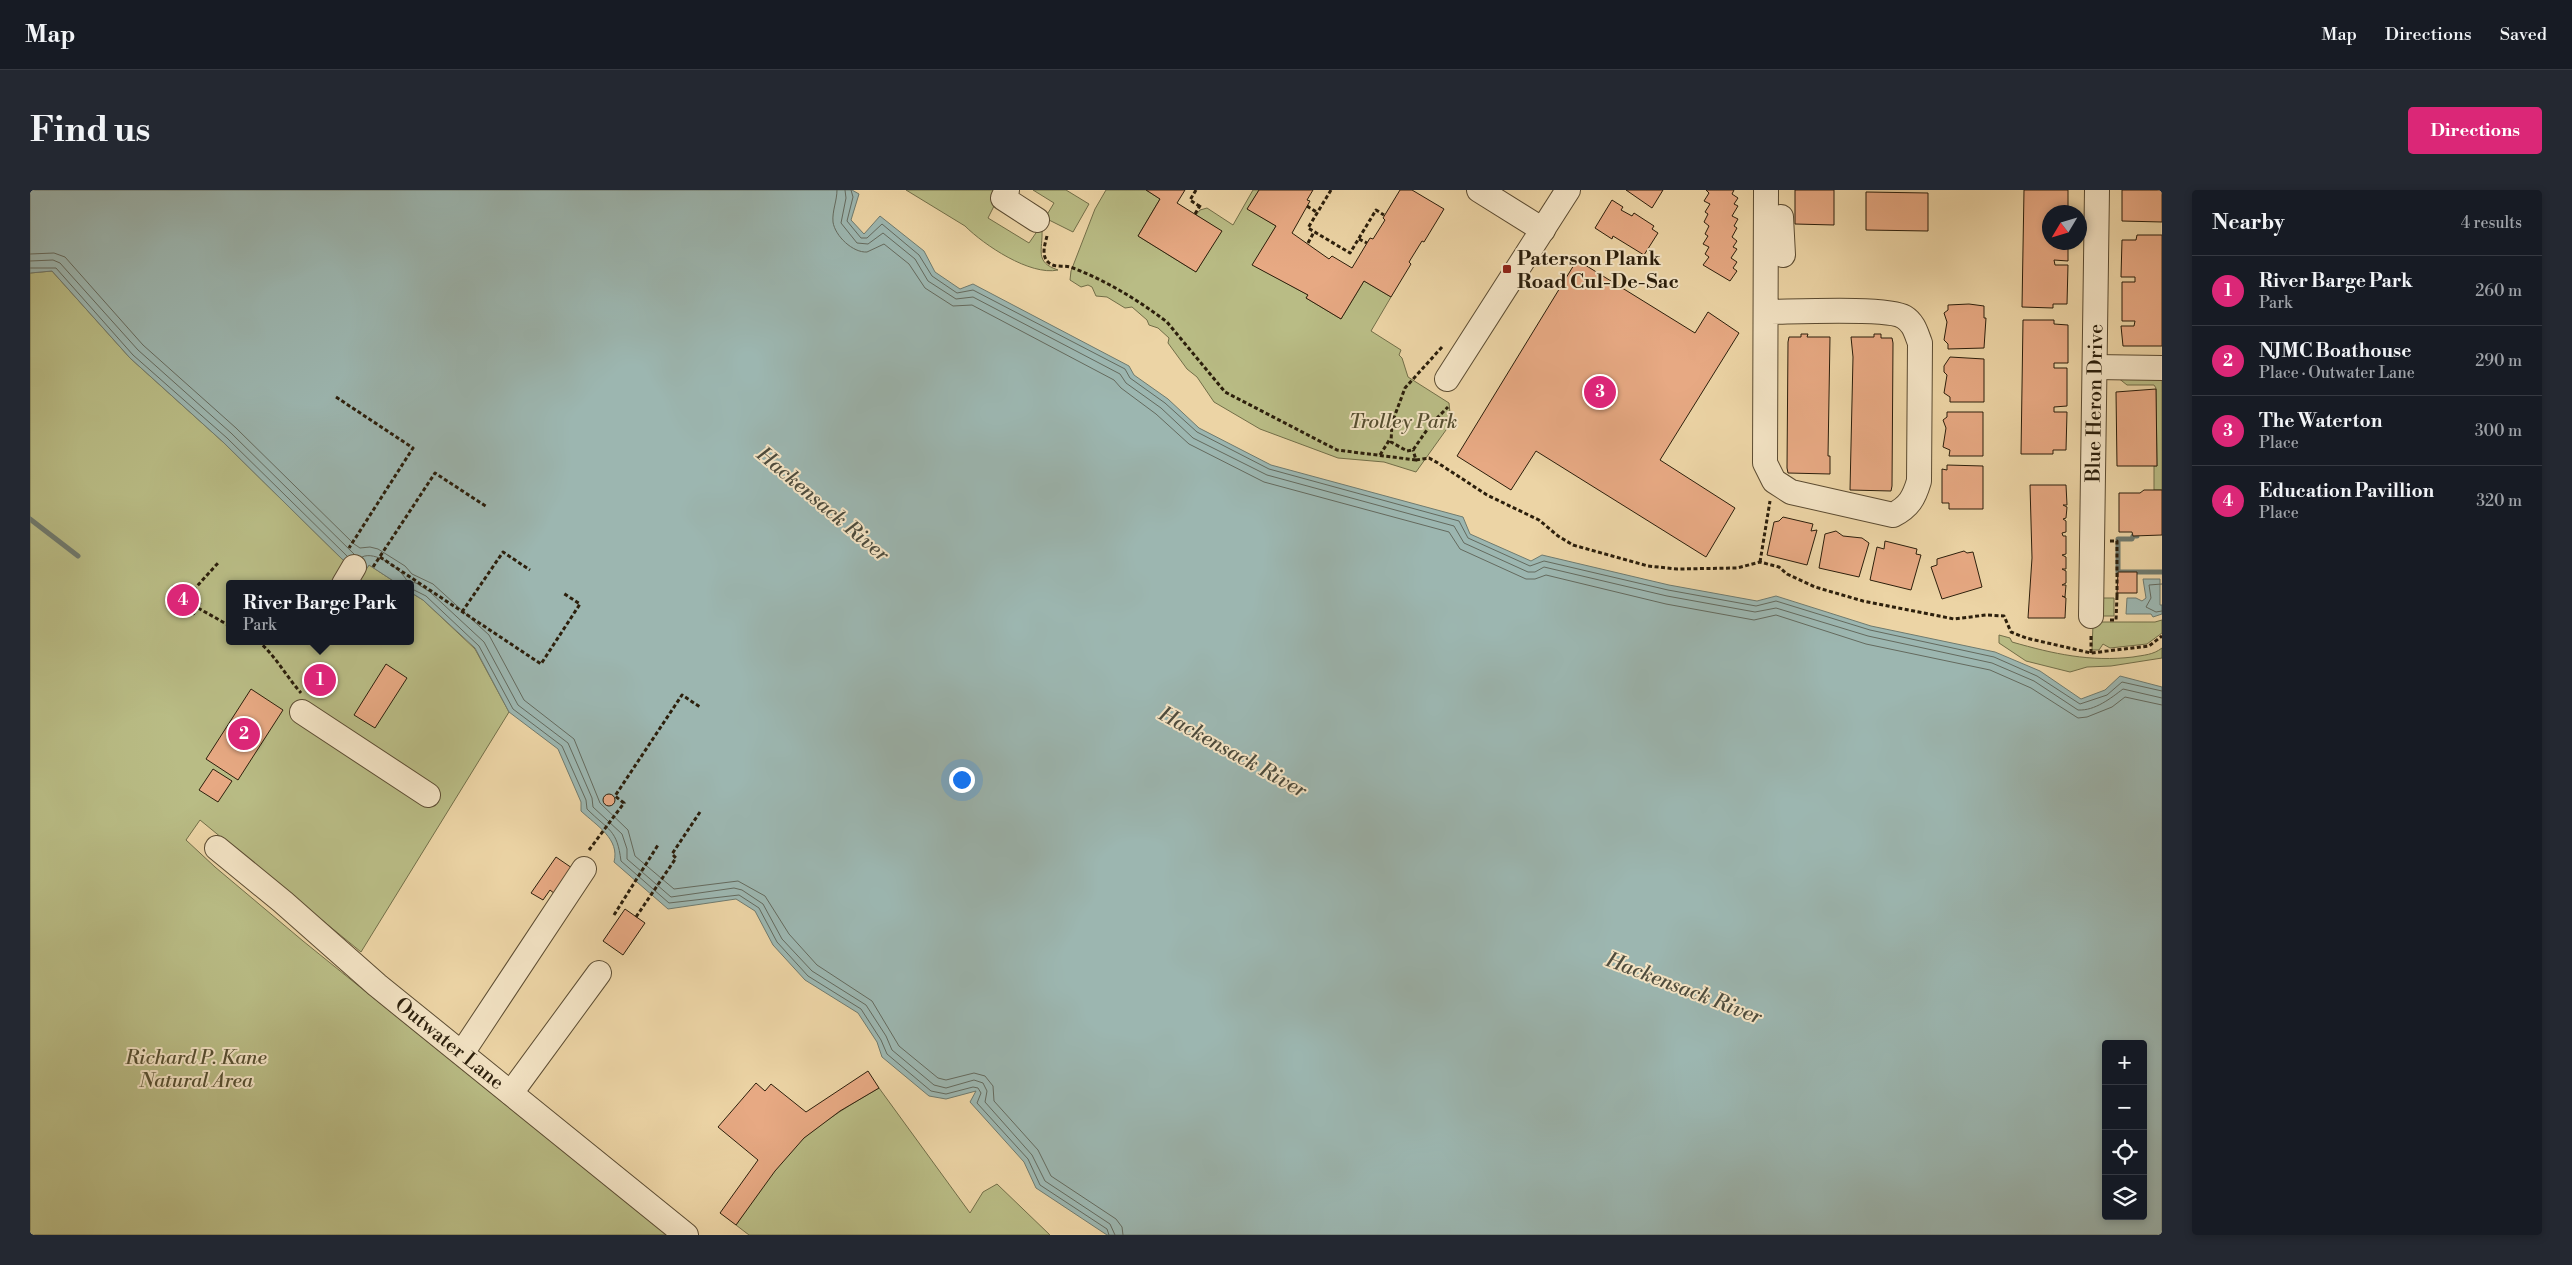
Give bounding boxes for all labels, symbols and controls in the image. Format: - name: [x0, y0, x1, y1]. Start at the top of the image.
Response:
- text: Map: [25, 20, 75, 50]
- text: Map: [2321, 23, 2357, 46]
- text: Directions: [2385, 23, 2472, 46]
- text: Saved: [2500, 23, 2547, 46]
- button: Directions: [2408, 107, 2542, 154]
- text: Find us: [30, 109, 150, 152]
- north arrow: [2042, 205, 2087, 250]
- text: Nearby: [2212, 210, 2285, 236]
- text: 4 results: [2461, 213, 2522, 233]
- place label: Paterson Plank Road Cul-De-Sac: [1517, 247, 1679, 295]
- marker: Paterson Plank Road Cul-De-Sac: [1501, 263, 1513, 275]
- text: River Barge Park: [2259, 269, 2413, 293]
- text: 1: [2224, 281, 2232, 301]
- text: 260 m: [2475, 281, 2522, 301]
- text: Park: [2259, 293, 2292, 313]
- street label: Blue Heron Drive: [2082, 324, 2109, 483]
- text: NJMC Boathouse: [2259, 339, 2411, 363]
- text: 2: [2223, 351, 2233, 371]
- text: 290 m: [2475, 351, 2522, 371]
- text: Place · Outwater Lane: [2259, 363, 2415, 383]
- pin: 3: [1584, 373, 1616, 411]
- text: The Waterton: [2259, 409, 2382, 433]
- park label: Trolley Park: [1349, 410, 1457, 435]
- text: 3: [2223, 421, 2233, 441]
- text: 300 m: [2475, 421, 2522, 441]
- text: Place: [2259, 433, 2299, 453]
- water label: Hackensack River: [750, 441, 895, 569]
- text: Education Pavillion: [2259, 479, 2434, 503]
- text: 4: [2223, 491, 2233, 511]
- text: 320 m: [2476, 491, 2522, 511]
- text: Place: [2259, 503, 2299, 523]
- popup: [226, 580, 414, 645]
- pin: 4: [167, 581, 199, 619]
- text: River Barge Park: [243, 591, 397, 615]
- text: Park: [243, 615, 276, 635]
- pin: 1: [304, 661, 336, 699]
- water label: Hackensack River: [1153, 701, 1312, 805]
- pin: 2: [228, 715, 260, 753]
- your location: [949, 767, 975, 793]
- water label: Hackensack River: [1601, 947, 1766, 1031]
- street label: Outwater Lane: [389, 993, 509, 1096]
- map controls: [2102, 1040, 2147, 1220]
- button: +: [2102, 1040, 2147, 1085]
- park label: Richard P. Kane Natural Area: [124, 1046, 267, 1094]
- button: −: [2102, 1085, 2147, 1130]
- button: locate: [2102, 1130, 2147, 1175]
- button: layers: [2102, 1175, 2147, 1220]

